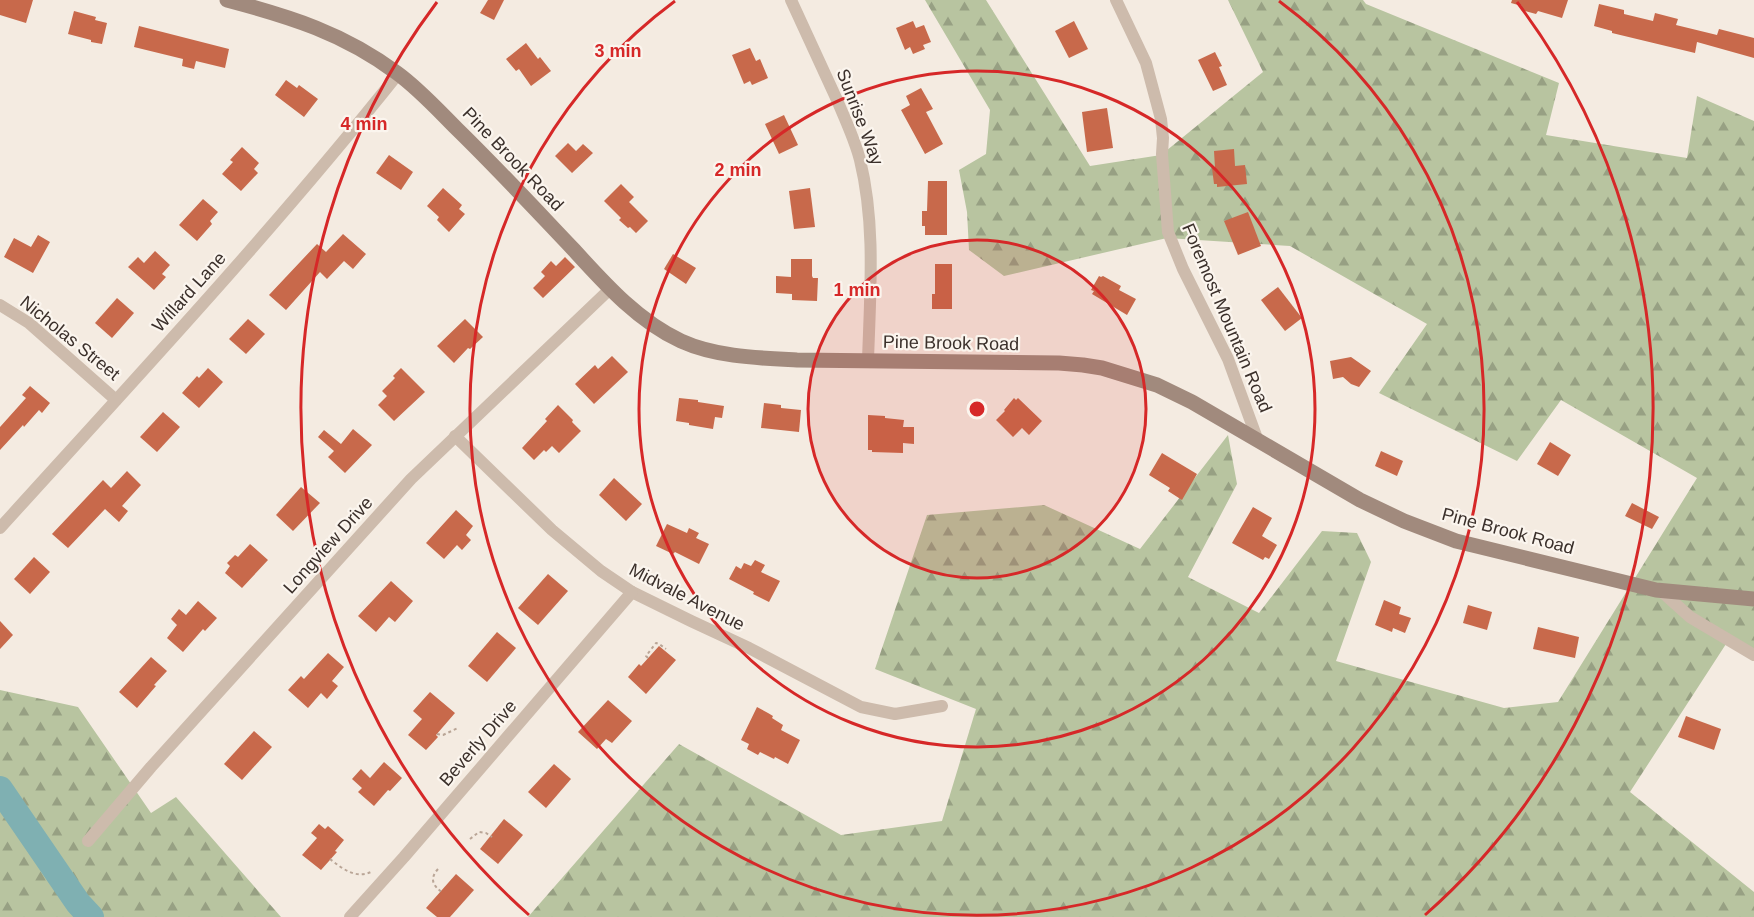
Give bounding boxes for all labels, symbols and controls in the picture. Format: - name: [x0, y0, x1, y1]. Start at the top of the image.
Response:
- text: 3 min: [594, 41, 642, 61]
- street label: Sunrise Way: [832, 66, 888, 168]
- street label: Pine Brook Road: [459, 103, 567, 215]
- text: 4 min: [340, 114, 388, 134]
- text: 2 min: [714, 160, 762, 180]
- street label: Foremost Mountain Road: [1178, 221, 1276, 415]
- street label: Willard Lane: [148, 248, 230, 336]
- text: 1 min: [833, 280, 881, 300]
- street label: Nicholas Street: [16, 292, 124, 384]
- street label: Pine Brook Road: [883, 332, 1019, 354]
- centre of rings: [967, 399, 987, 419]
- street label: Longview Drive: [279, 493, 377, 597]
- street label: Pine Brook Road: [1440, 504, 1576, 558]
- street label: Midvale Avenue: [626, 559, 748, 635]
- street label: Beverly Drive: [435, 696, 521, 790]

